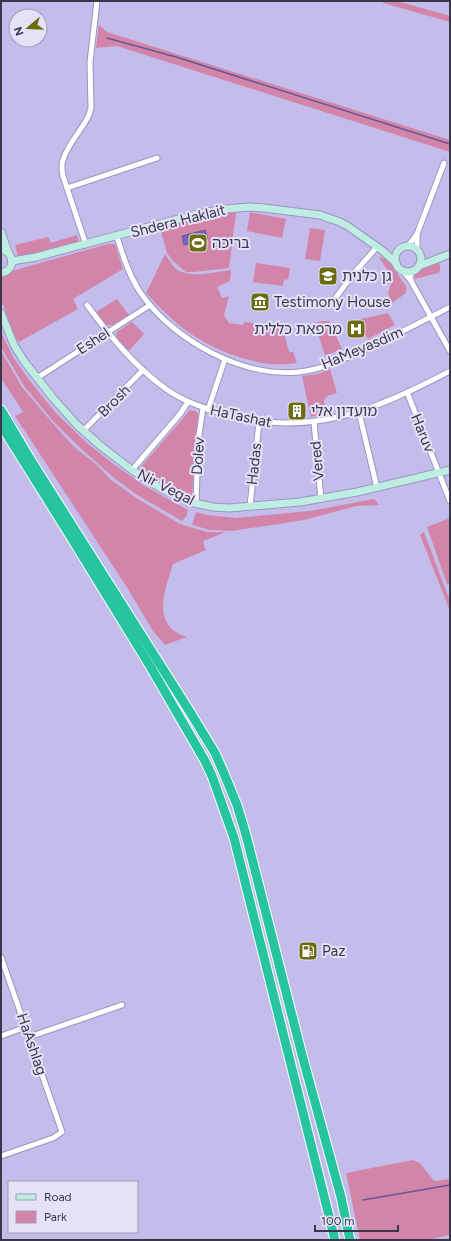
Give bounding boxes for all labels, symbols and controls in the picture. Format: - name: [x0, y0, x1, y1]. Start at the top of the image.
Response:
- north arrow: [8, 8, 48, 48]
- text: N: [11, 25, 27, 37]
- street label: Shdera Haklait: [129, 200, 228, 241]
- sports icon: בריכה: [187, 232, 209, 254]
- place label: בריכה: [212, 234, 250, 252]
- school or university icon: גן כלנית: [317, 265, 339, 287]
- place label: גן כלנית: [342, 267, 392, 285]
- museum icon: Testimony House: [249, 291, 271, 313]
- place label: Testimony House: [274, 293, 391, 311]
- hospital icon: מרפאת כללית: [345, 318, 367, 340]
- place label: מרפאת כללית: [254, 320, 342, 338]
- street label: HaMeyasdim: [318, 323, 406, 373]
- street label: Eshel: [73, 324, 113, 358]
- street label: Brosh: [94, 381, 134, 421]
- building icon: מועדון אלי: [286, 400, 308, 422]
- street label: HaTashat: [209, 401, 274, 431]
- place label: מועדון אלי: [311, 402, 377, 420]
- street label: Haruv: [407, 411, 439, 455]
- street label: Dolev: [188, 436, 208, 476]
- street label: Vered: [306, 440, 328, 482]
- street label: Hadas: [243, 442, 265, 486]
- street label: Nir Vegal: [134, 465, 198, 509]
- fuel station icon: Paz: [297, 940, 319, 962]
- place label: Paz: [322, 942, 346, 960]
- street label: HaAshlag: [13, 1011, 51, 1077]
- legend: [8, 1181, 138, 1233]
- text: Road: [44, 1190, 72, 1204]
- scale bar: [315, 1207, 398, 1233]
- text: Park: [44, 1210, 67, 1224]
- text: 100 m: [321, 1214, 355, 1228]

